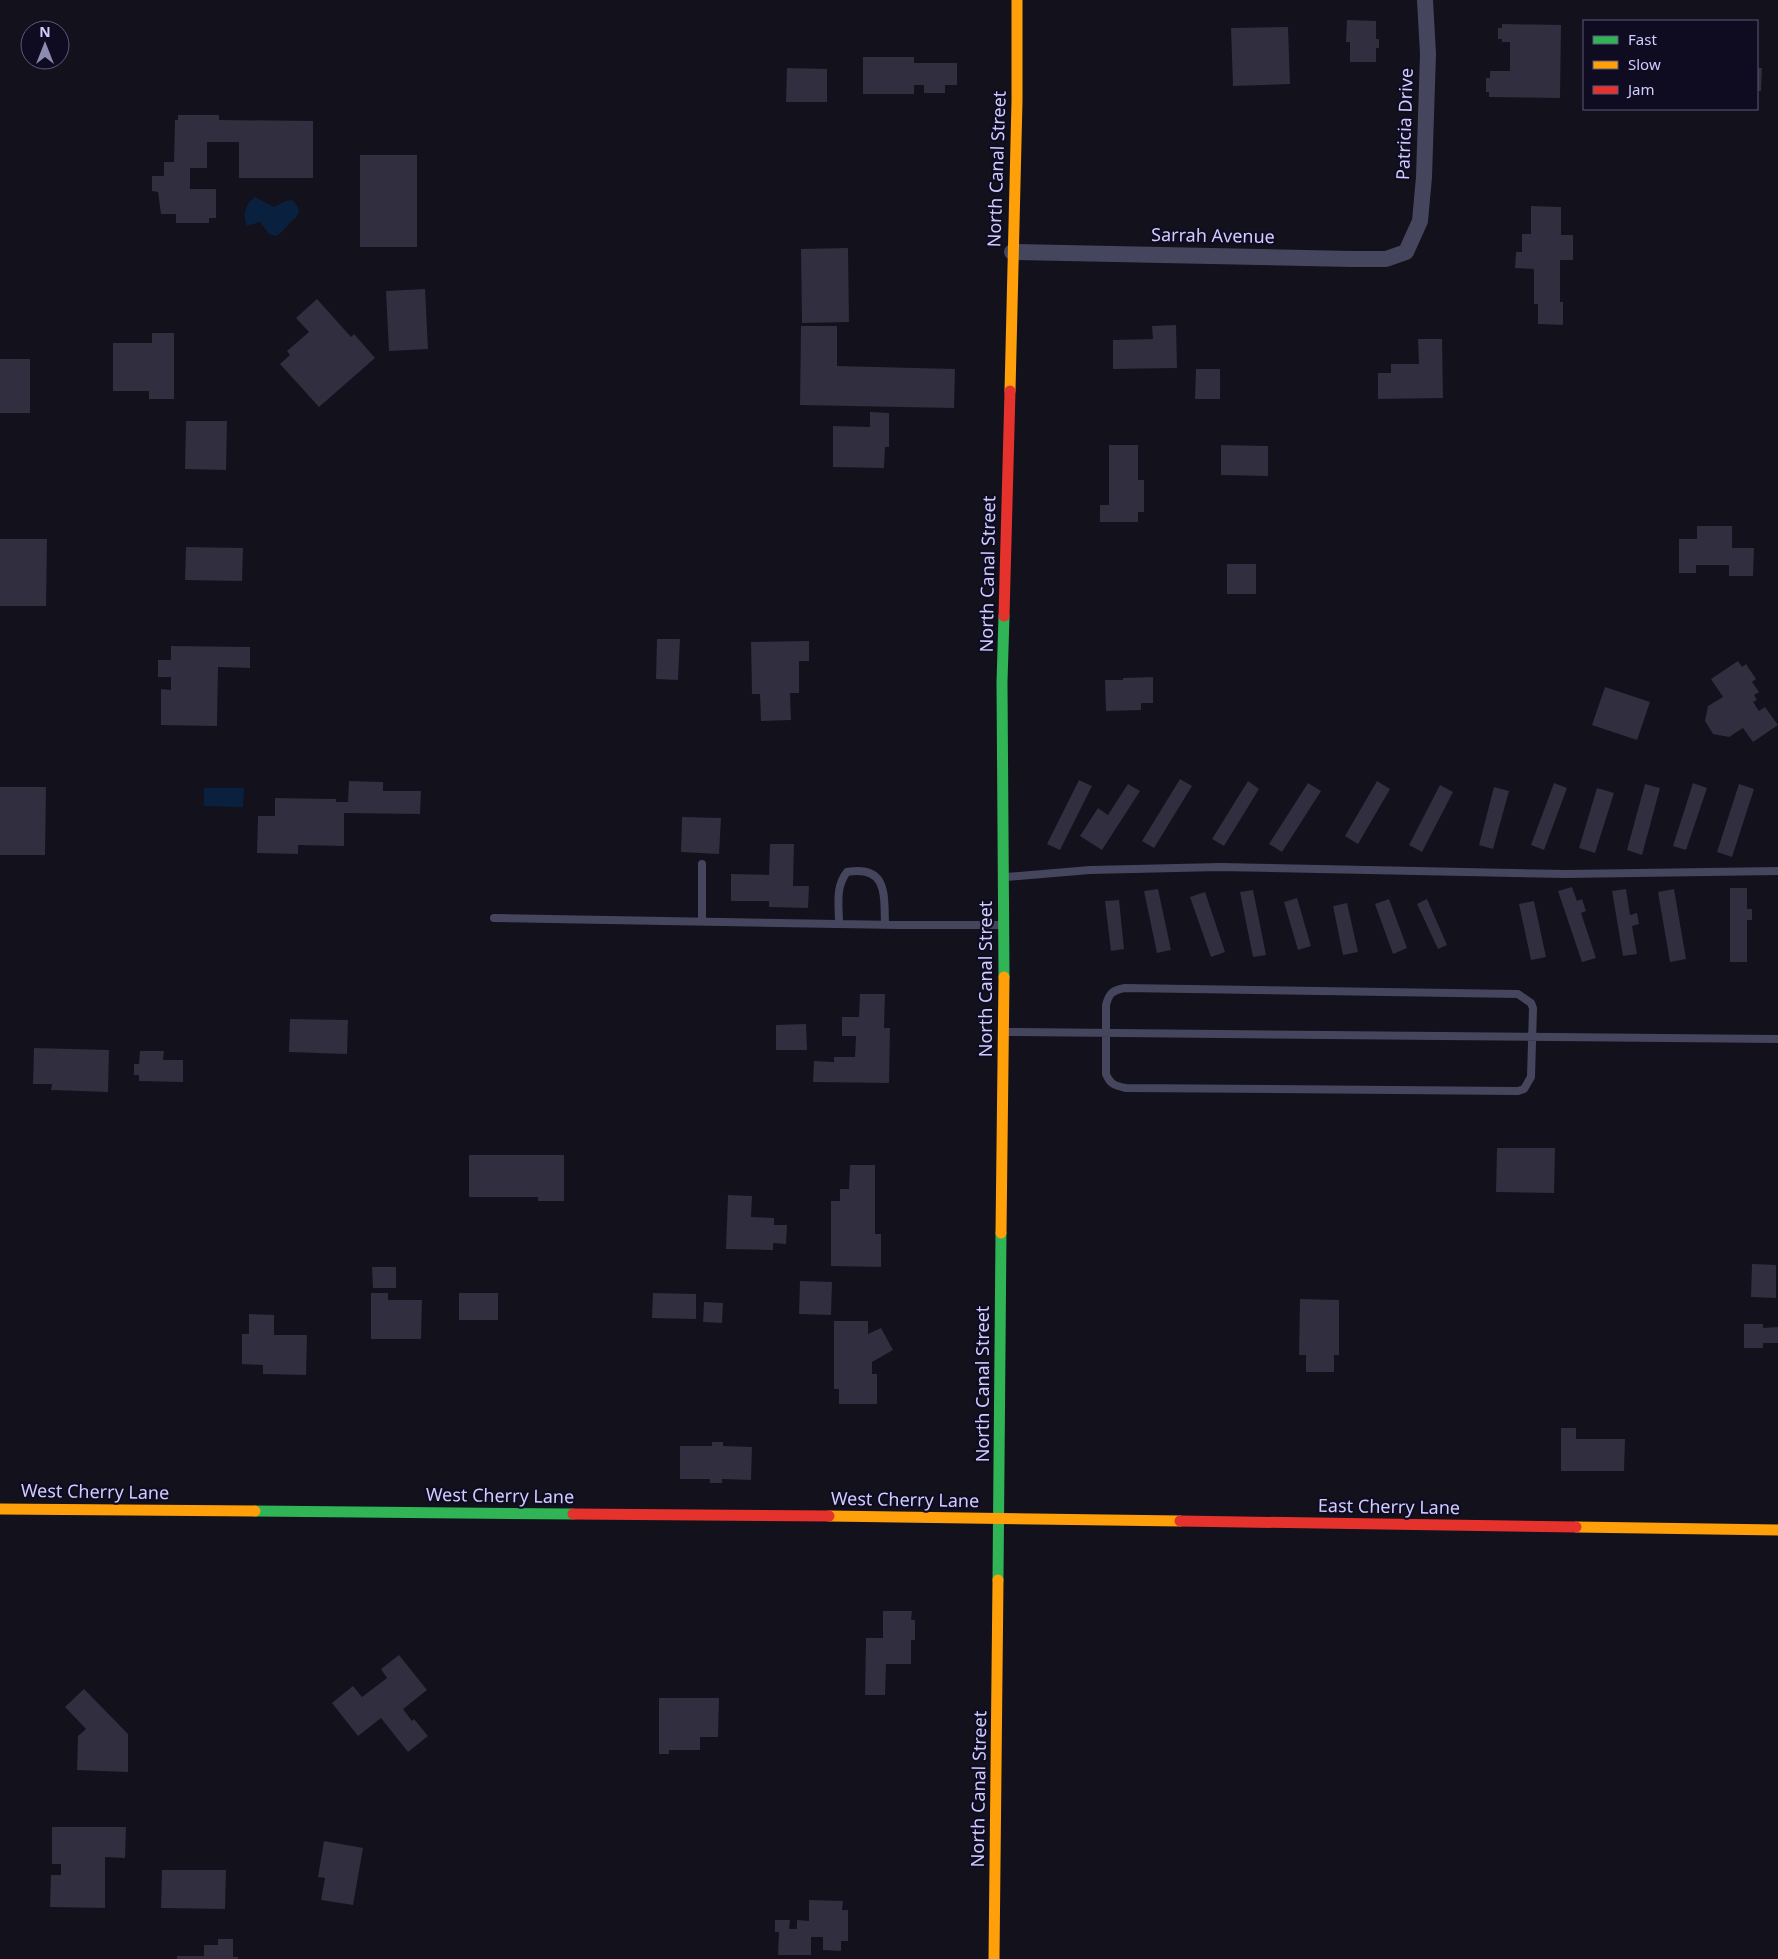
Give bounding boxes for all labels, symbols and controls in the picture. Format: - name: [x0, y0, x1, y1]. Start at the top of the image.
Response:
- north arrow: [20, 20, 70, 70]
- legend: [1583, 20, 1758, 110]
- text: N: [39, 22, 51, 41]
- text: Fast: [1628, 29, 1657, 49]
- text: Slow: [1628, 54, 1661, 74]
- street label: Patricia Drive: [1390, 68, 1418, 180]
- text: Jam: [1626, 79, 1655, 99]
- street label: North Canal Street: [981, 90, 1011, 248]
- street label: Sarrah Avenue: [1151, 222, 1275, 248]
- street label: North Canal Street: [974, 495, 1000, 652]
- street label: North Canal Street: [973, 900, 997, 1057]
- street label: North Canal Street: [970, 1305, 994, 1462]
- street label: West Cherry Lane: [21, 1478, 169, 1504]
- street label: West Cherry Lane: [426, 1482, 574, 1508]
- street label: West Cherry Lane: [831, 1486, 979, 1512]
- street label: East Cherry Lane: [1318, 1493, 1460, 1519]
- street label: North Canal Street: [965, 1710, 991, 1867]

